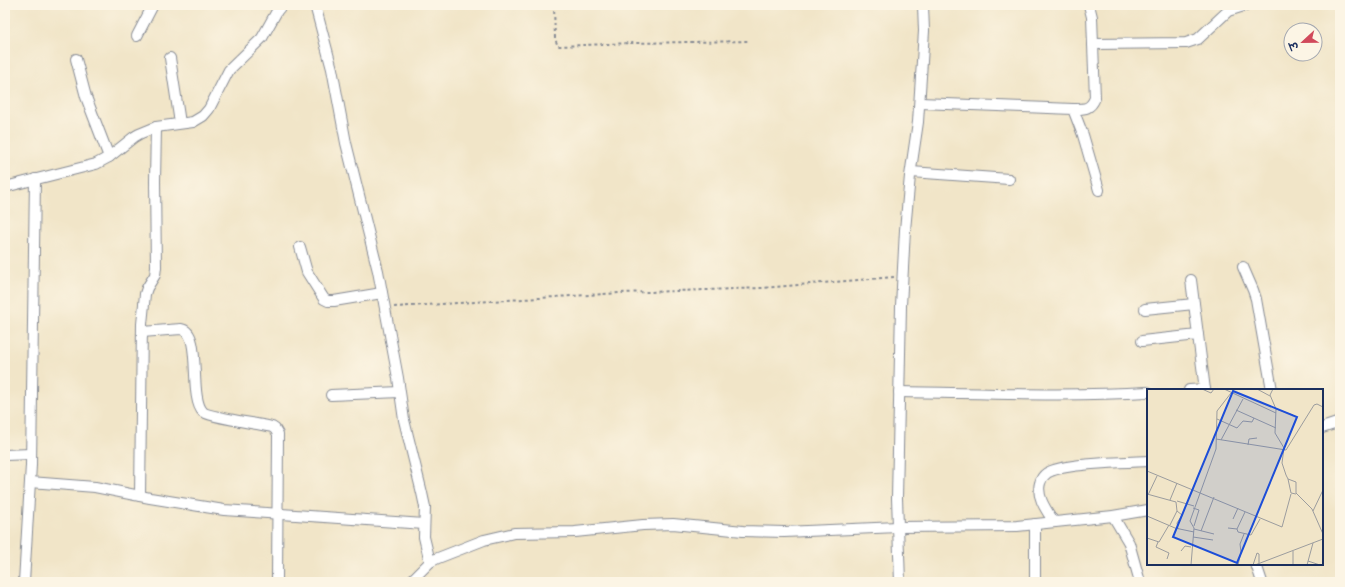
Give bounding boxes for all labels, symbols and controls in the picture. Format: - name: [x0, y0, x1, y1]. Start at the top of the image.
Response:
- north arrow: [1283, 22, 1323, 62]
- text: उ: [1286, 38, 1303, 52]
- inset map: [1147, 389, 1323, 565]

